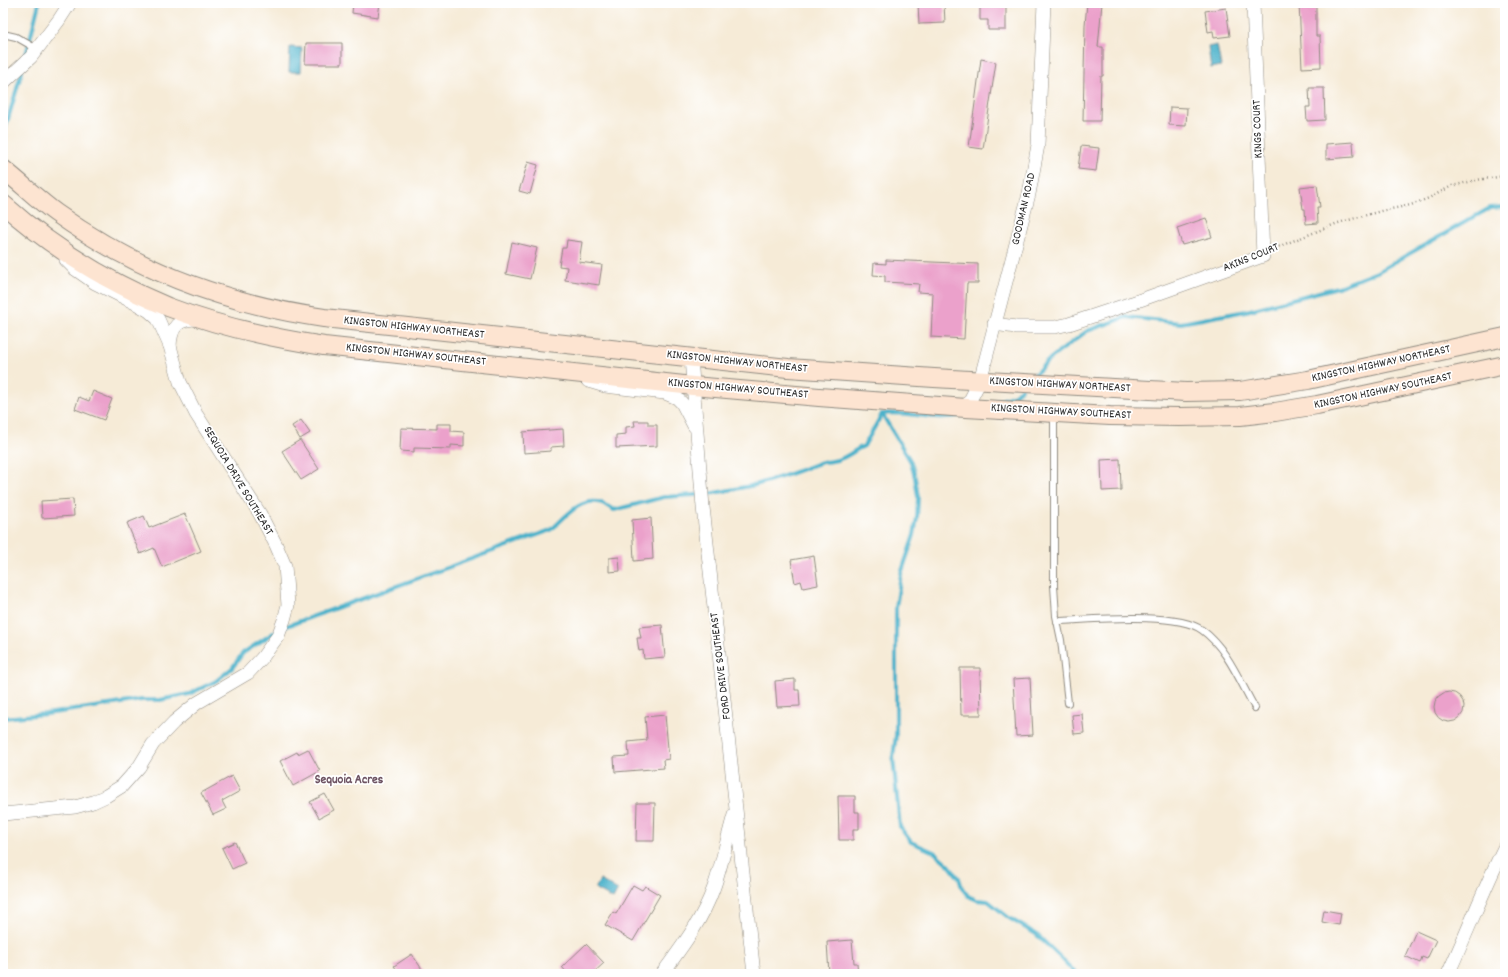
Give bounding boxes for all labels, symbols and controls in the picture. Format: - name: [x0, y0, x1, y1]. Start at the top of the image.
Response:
- street label: KINGS COURT: [1248, 99, 1268, 159]
- street label: GOODMAN ROAD: [1007, 171, 1041, 247]
- street label: AKINS COURT: [1220, 239, 1282, 277]
- street label: KINGSTON HIGHWAY NORTHEAST: [343, 312, 485, 344]
- street label: KINGSTON HIGHWAY SOUTHEAST: [345, 339, 487, 371]
- street label: KINGSTON HIGHWAY NORTHEAST: [1310, 341, 1452, 387]
- street label: KINGSTON HIGHWAY NORTHEAST: [666, 346, 808, 378]
- street label: KINGSTON HIGHWAY SOUTHEAST: [1312, 368, 1454, 414]
- street label: KINGSTON HIGHWAY NORTHEAST: [989, 373, 1131, 397]
- street label: KINGSTON HIGHWAY SOUTHEAST: [667, 374, 809, 404]
- street label: KINGSTON HIGHWAY SOUTHEAST: [990, 400, 1132, 424]
- street label: SEQUOIA DRIVE SOUTHEAST: [199, 423, 277, 539]
- street label: FORD DRIVE SOUTHEAST: [706, 611, 736, 721]
- district label: Sequoia Acres: [315, 771, 384, 790]

